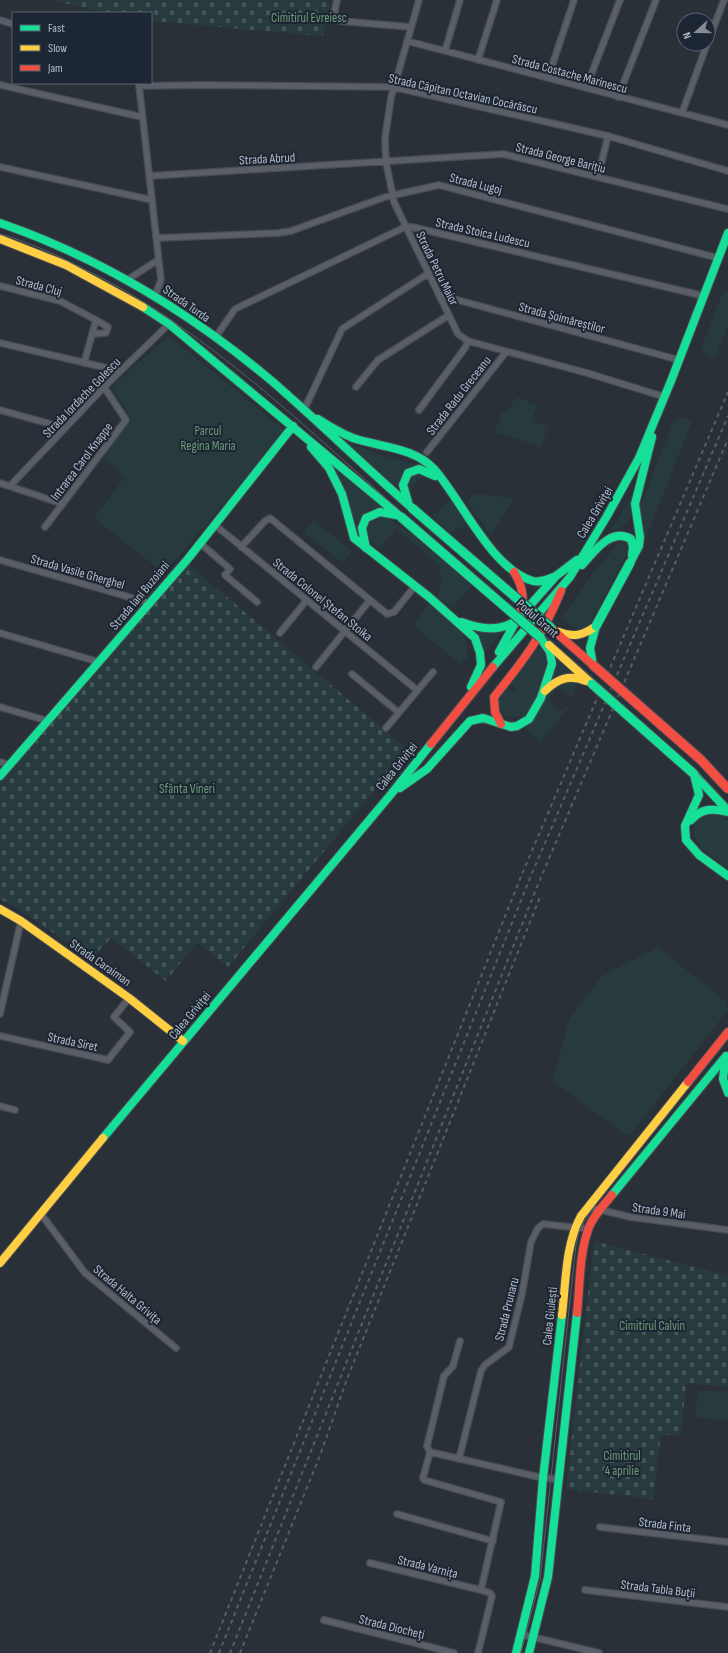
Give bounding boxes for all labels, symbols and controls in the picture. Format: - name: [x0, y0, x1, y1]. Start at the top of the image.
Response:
- park label: Cimitirul Evreiesc: [271, 10, 347, 26]
- legend: [12, 12, 152, 84]
- north arrow: [676, 12, 716, 52]
- text: Fast: [48, 21, 65, 36]
- text: N: [680, 30, 694, 40]
- text: Slow: [48, 41, 67, 56]
- street label: Strada Costache Marinescu: [510, 51, 629, 97]
- text: Jam: [47, 61, 63, 76]
- street label: Strada Căpitan Octavian Cocărăscu: [387, 70, 539, 118]
- street label: Strada George Barițiu: [514, 139, 607, 177]
- street label: Strada Abrud: [239, 150, 296, 168]
- street label: Strada Lugoj: [448, 170, 504, 198]
- street label: Strada Stoica Ludescu: [434, 214, 531, 252]
- street label: Strada Petru Maior: [412, 229, 462, 308]
- street label: Strada Cluj: [14, 272, 64, 300]
- street label: Strada Turda: [160, 282, 213, 326]
- street label: Strada Șoimăreștilor: [517, 299, 607, 337]
- street label: Strada Radu Greceanu: [423, 353, 495, 438]
- street label: Strada Iordache Golescu: [39, 354, 124, 441]
- street label: Intrarea Carol Knappe: [47, 419, 116, 504]
- park label: Parcul Regina Maria: [180, 423, 236, 454]
- street label: Calea Griviței: [573, 484, 617, 541]
- street label: Strada Vasile Gherghel: [29, 551, 126, 593]
- street label: Strada Colonel Ștefan Stoika: [269, 555, 375, 645]
- street label: Strada Iani Buzoiani: [106, 558, 173, 633]
- street label: Podul Grant: [513, 596, 562, 642]
- street label: Calea Griviței: [372, 739, 421, 794]
- park label: Sfânta Vineri: [159, 781, 215, 797]
- street label: Strada Caraiman: [67, 936, 134, 990]
- street label: Calea Griviței: [165, 989, 214, 1043]
- street label: Strada Siret: [46, 1029, 100, 1055]
- street label: Strada 9 Mai: [631, 1199, 686, 1223]
- street label: Strada Halta Grivița: [90, 1261, 165, 1328]
- street label: Strada Prunaru: [491, 1276, 523, 1343]
- street label: Calea Giulești: [539, 1286, 561, 1346]
- park label: Cimitirul Calvin: [619, 1318, 685, 1334]
- park label: Cimitirul 4 aprilie: [603, 1448, 641, 1479]
- street label: Strada Finta: [638, 1514, 692, 1536]
- street label: Strada Varnița: [396, 1552, 460, 1582]
- street label: Strada Tabla Buții: [620, 1576, 696, 1601]
- street label: Strada Diocheți: [357, 1611, 426, 1643]

